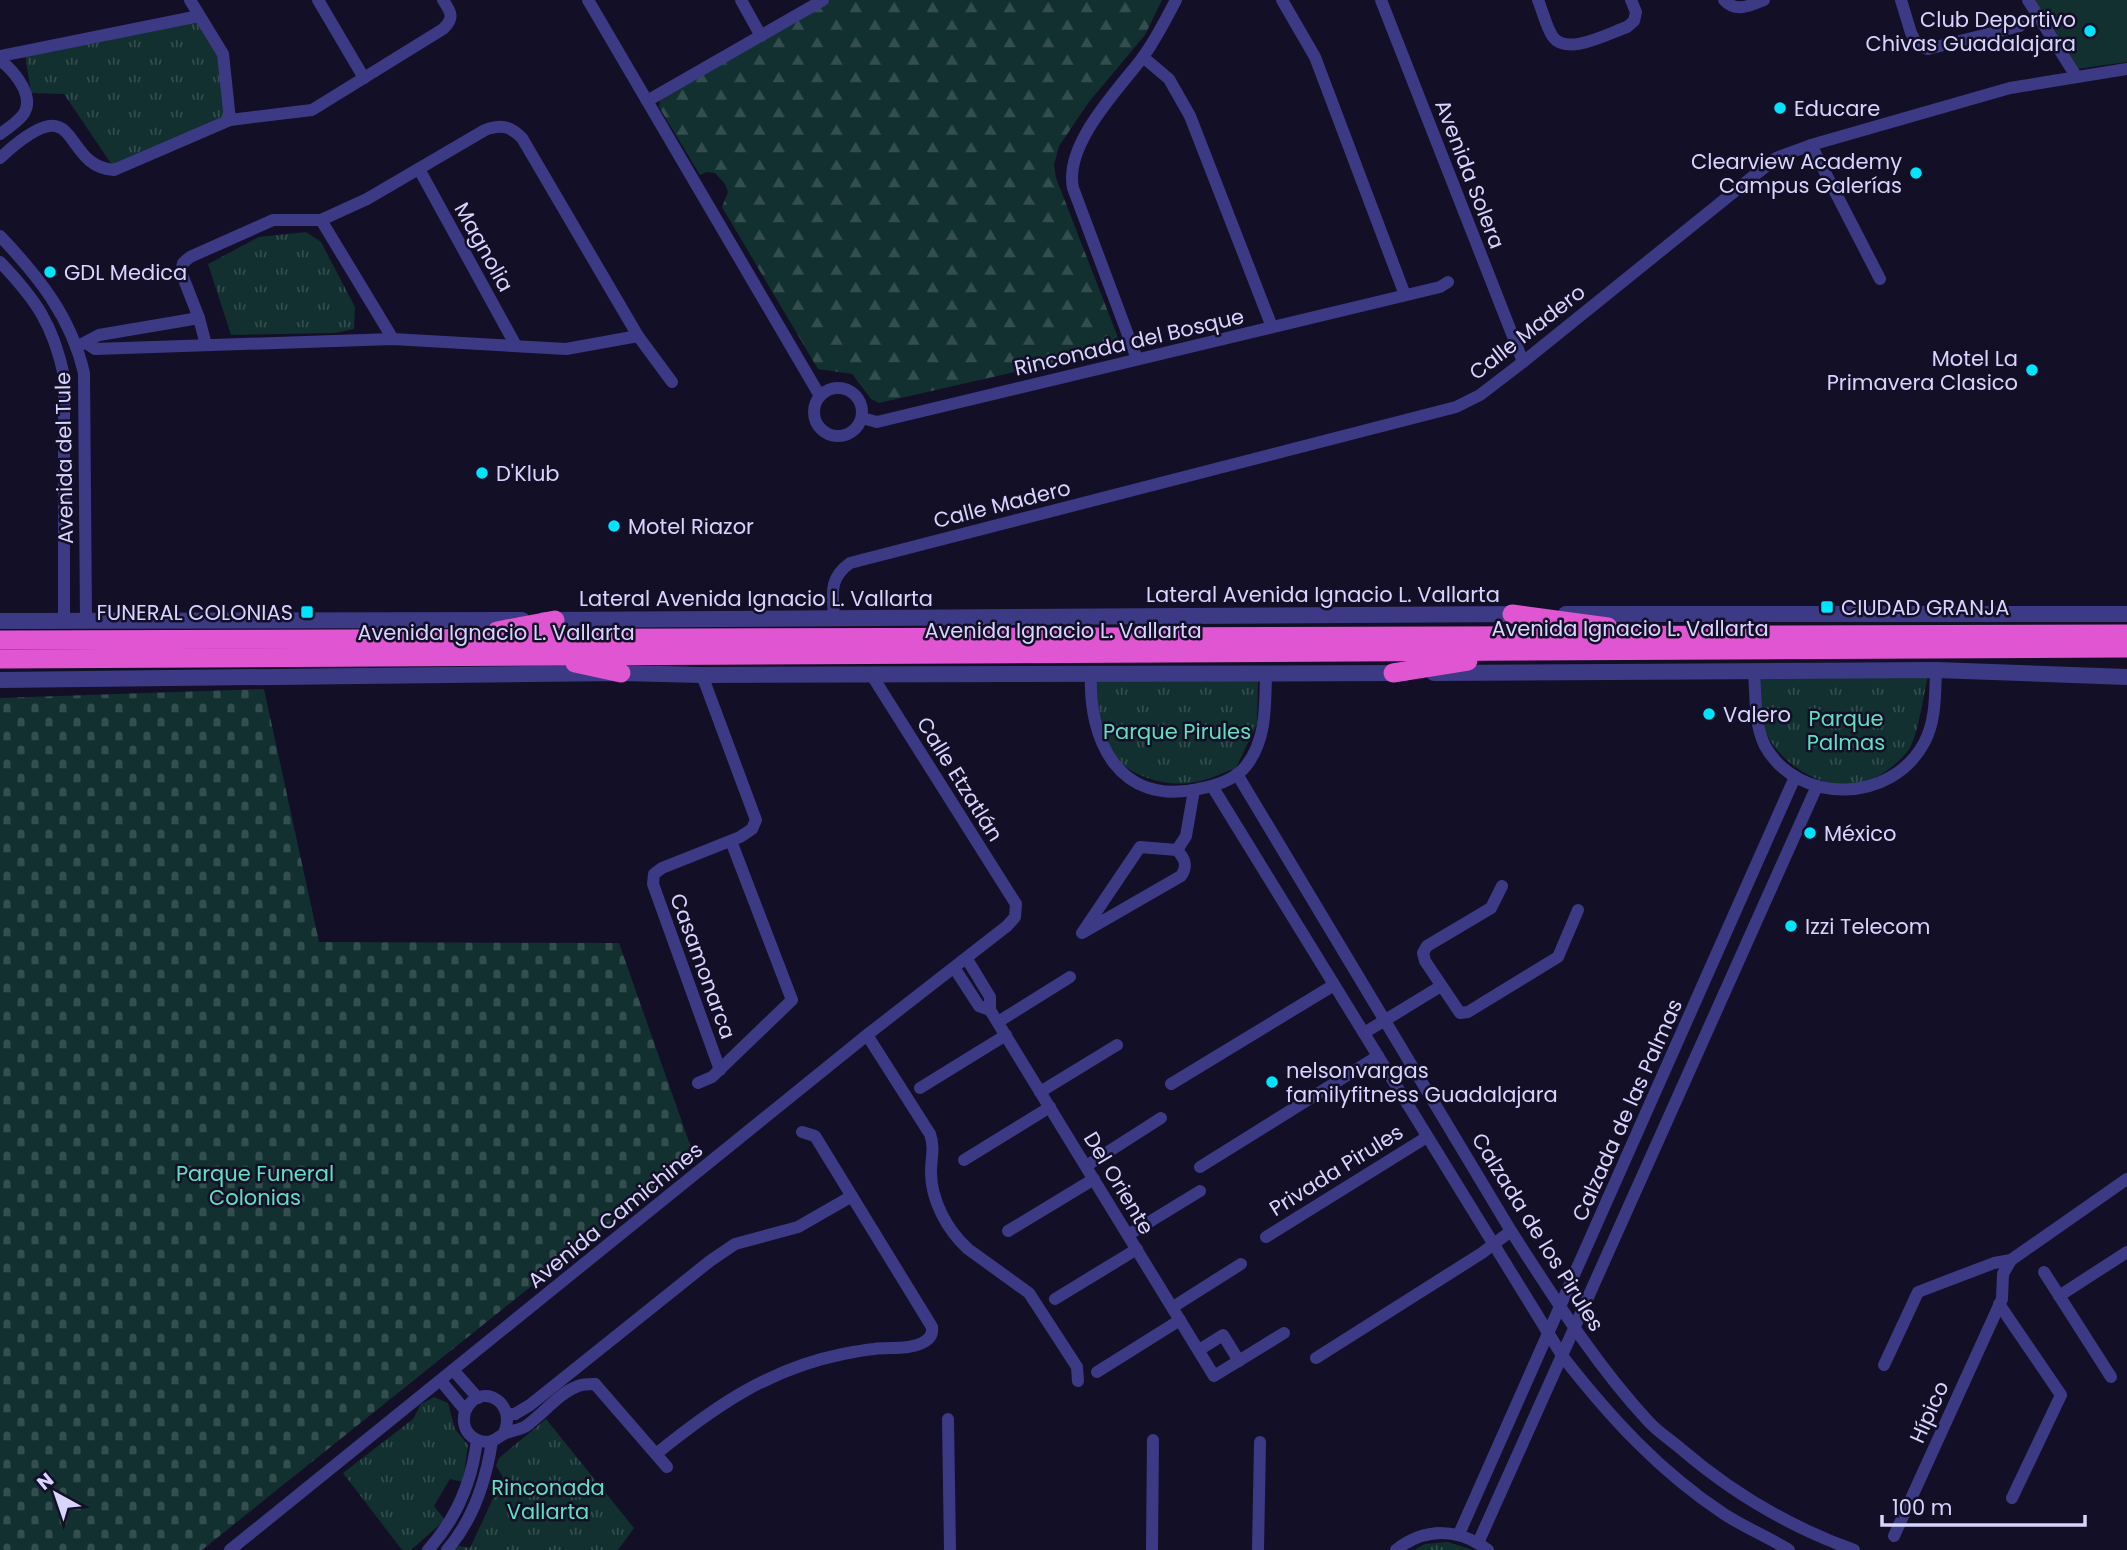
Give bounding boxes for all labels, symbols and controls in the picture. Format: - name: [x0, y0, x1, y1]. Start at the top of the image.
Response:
- place label: Club Deportivo Chivas Guadalajara: [1865, 5, 2076, 58]
- marker: Club Deportivo Chivas Guadalajara: [2082, 23, 2098, 39]
- place label: Educare: [1794, 94, 1880, 123]
- street label: Avenida Solera: [1428, 95, 1512, 253]
- marker: Educare: [1772, 100, 1788, 116]
- place label: Clearview Academy Campus Galerías: [1691, 147, 1902, 200]
- marker: Clearview Academy Campus Galerías: [1908, 165, 1924, 181]
- street label: Magnolia: [448, 197, 520, 297]
- place label: GDL Medica: [64, 258, 187, 287]
- marker: GDL Medica: [42, 264, 58, 280]
- street label: Calle Madero: [1463, 277, 1591, 387]
- street label: Rinconada del Bosque: [1011, 301, 1247, 383]
- place label: Motel La Primavera Clasico: [1827, 344, 2018, 397]
- marker: Motel La Primavera Clasico: [2024, 362, 2040, 378]
- street label: Avenida del Tule: [48, 371, 80, 545]
- place label: D'Klub: [496, 459, 560, 488]
- marker: D'Klub: [474, 465, 490, 481]
- street label: Calle Madero: [931, 473, 1073, 535]
- place label: Motel Riazor: [628, 512, 754, 541]
- marker: Motel Riazor: [606, 518, 622, 534]
- street label: Lateral Avenida Ignacio L. Vallarta: [1146, 580, 1500, 609]
- street label: Lateral Avenida Ignacio L. Vallarta: [579, 584, 933, 613]
- place label: CIUDAD GRANJA: [1841, 593, 2009, 622]
- place label: FUNERAL COLONIAS: [96, 598, 293, 627]
- marker: CIUDAD GRANJA: [1819, 599, 1835, 615]
- marker: FUNERAL COLONIAS: [299, 604, 315, 620]
- street label: Avenida Ignacio L. Vallarta: [1491, 614, 1769, 643]
- street label: Avenida Ignacio L. Vallarta: [924, 616, 1202, 645]
- street label: Avenida Ignacio L. Vallarta: [357, 618, 635, 647]
- place label: Valero: [1723, 700, 1791, 729]
- park label: Parque Palmas: [1807, 704, 1885, 757]
- marker: Valero: [1701, 706, 1717, 722]
- street label: Calle Etzatlán: [910, 711, 1010, 847]
- park label: Parque Pirules: [1103, 717, 1251, 746]
- place label: México: [1824, 819, 1897, 848]
- marker: México: [1802, 825, 1818, 841]
- street label: Casamonarca: [663, 889, 743, 1043]
- place label: Izzi Telecom: [1805, 912, 1930, 941]
- marker: Izzi Telecom: [1783, 918, 1799, 934]
- street label: Calzada de las Palmas: [1565, 994, 1689, 1226]
- place label: nelsonvargas familyfitness Guadalajara: [1286, 1056, 1558, 1109]
- marker: nelsonvargas familyfitness Guadalajara: [1264, 1074, 1280, 1090]
- street label: Privada Pirules: [1263, 1117, 1409, 1223]
- street label: Del Oriente: [1077, 1126, 1161, 1240]
- street label: Calzada de los Pirules: [1465, 1127, 1611, 1337]
- street label: Avenida Camichines: [521, 1135, 709, 1295]
- park label: Parque Funeral Colonias: [176, 1159, 334, 1212]
- street label: Hípico: [1902, 1376, 1956, 1448]
- north arrow: [21, 1459, 91, 1529]
- text: N: [31, 1466, 60, 1496]
- park label: Rinconada Vallarta: [491, 1473, 605, 1526]
- scale bar: [1882, 1484, 2085, 1528]
- text: 100 m: [1892, 1493, 1952, 1522]

